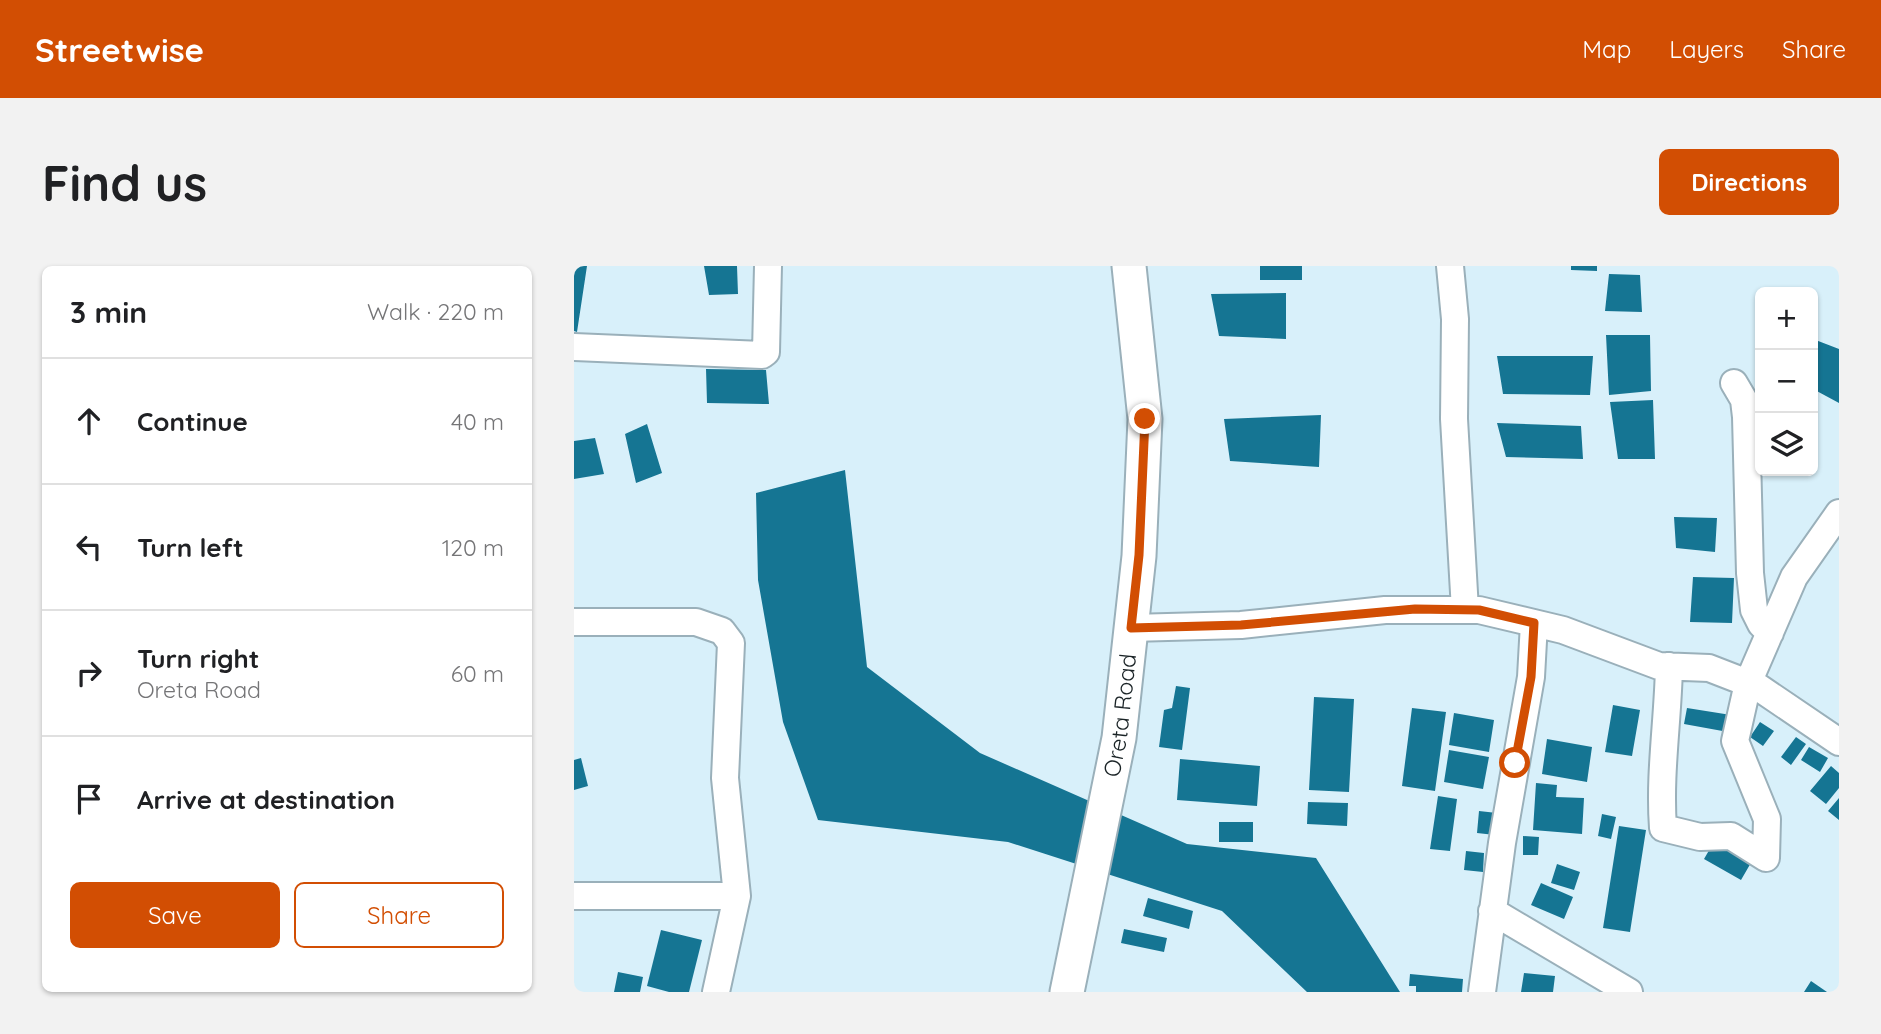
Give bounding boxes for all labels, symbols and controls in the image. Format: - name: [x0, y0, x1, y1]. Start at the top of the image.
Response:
- text: Streetwise: [35, 29, 204, 70]
- text: Map: [1582, 34, 1631, 64]
- text: Layers: [1669, 34, 1744, 64]
- text: Share: [1782, 34, 1846, 64]
- button: Directions: [1659, 149, 1839, 215]
- text: Find us: [42, 152, 207, 213]
- map controls: [1755, 287, 1818, 476]
- button: +: [1755, 287, 1818, 350]
- text: 3 min: [70, 293, 147, 331]
- text: Walk · 220 m: [367, 297, 504, 326]
- button: −: [1755, 350, 1818, 413]
- icon: ahead: [70, 402, 108, 440]
- route end: [1129, 403, 1160, 434]
- text: Continue: [137, 405, 248, 438]
- text: 40 m: [451, 407, 504, 436]
- button: layers: [1755, 413, 1818, 476]
- icon: left: [70, 528, 108, 566]
- text: Turn left: [137, 531, 244, 564]
- text: 120 m: [442, 533, 504, 562]
- text: Turn right: [137, 642, 259, 675]
- street label: Oreta Road: [1096, 652, 1142, 779]
- icon: right: [70, 654, 108, 692]
- text: 60 m: [451, 659, 504, 688]
- text: Oreta Road: [137, 675, 261, 704]
- route start: [1499, 747, 1530, 778]
- icon: arrive: [70, 780, 108, 818]
- text: Arrive at destination: [137, 783, 395, 816]
- button: Save: [70, 882, 280, 948]
- button: Share: [294, 882, 504, 948]

